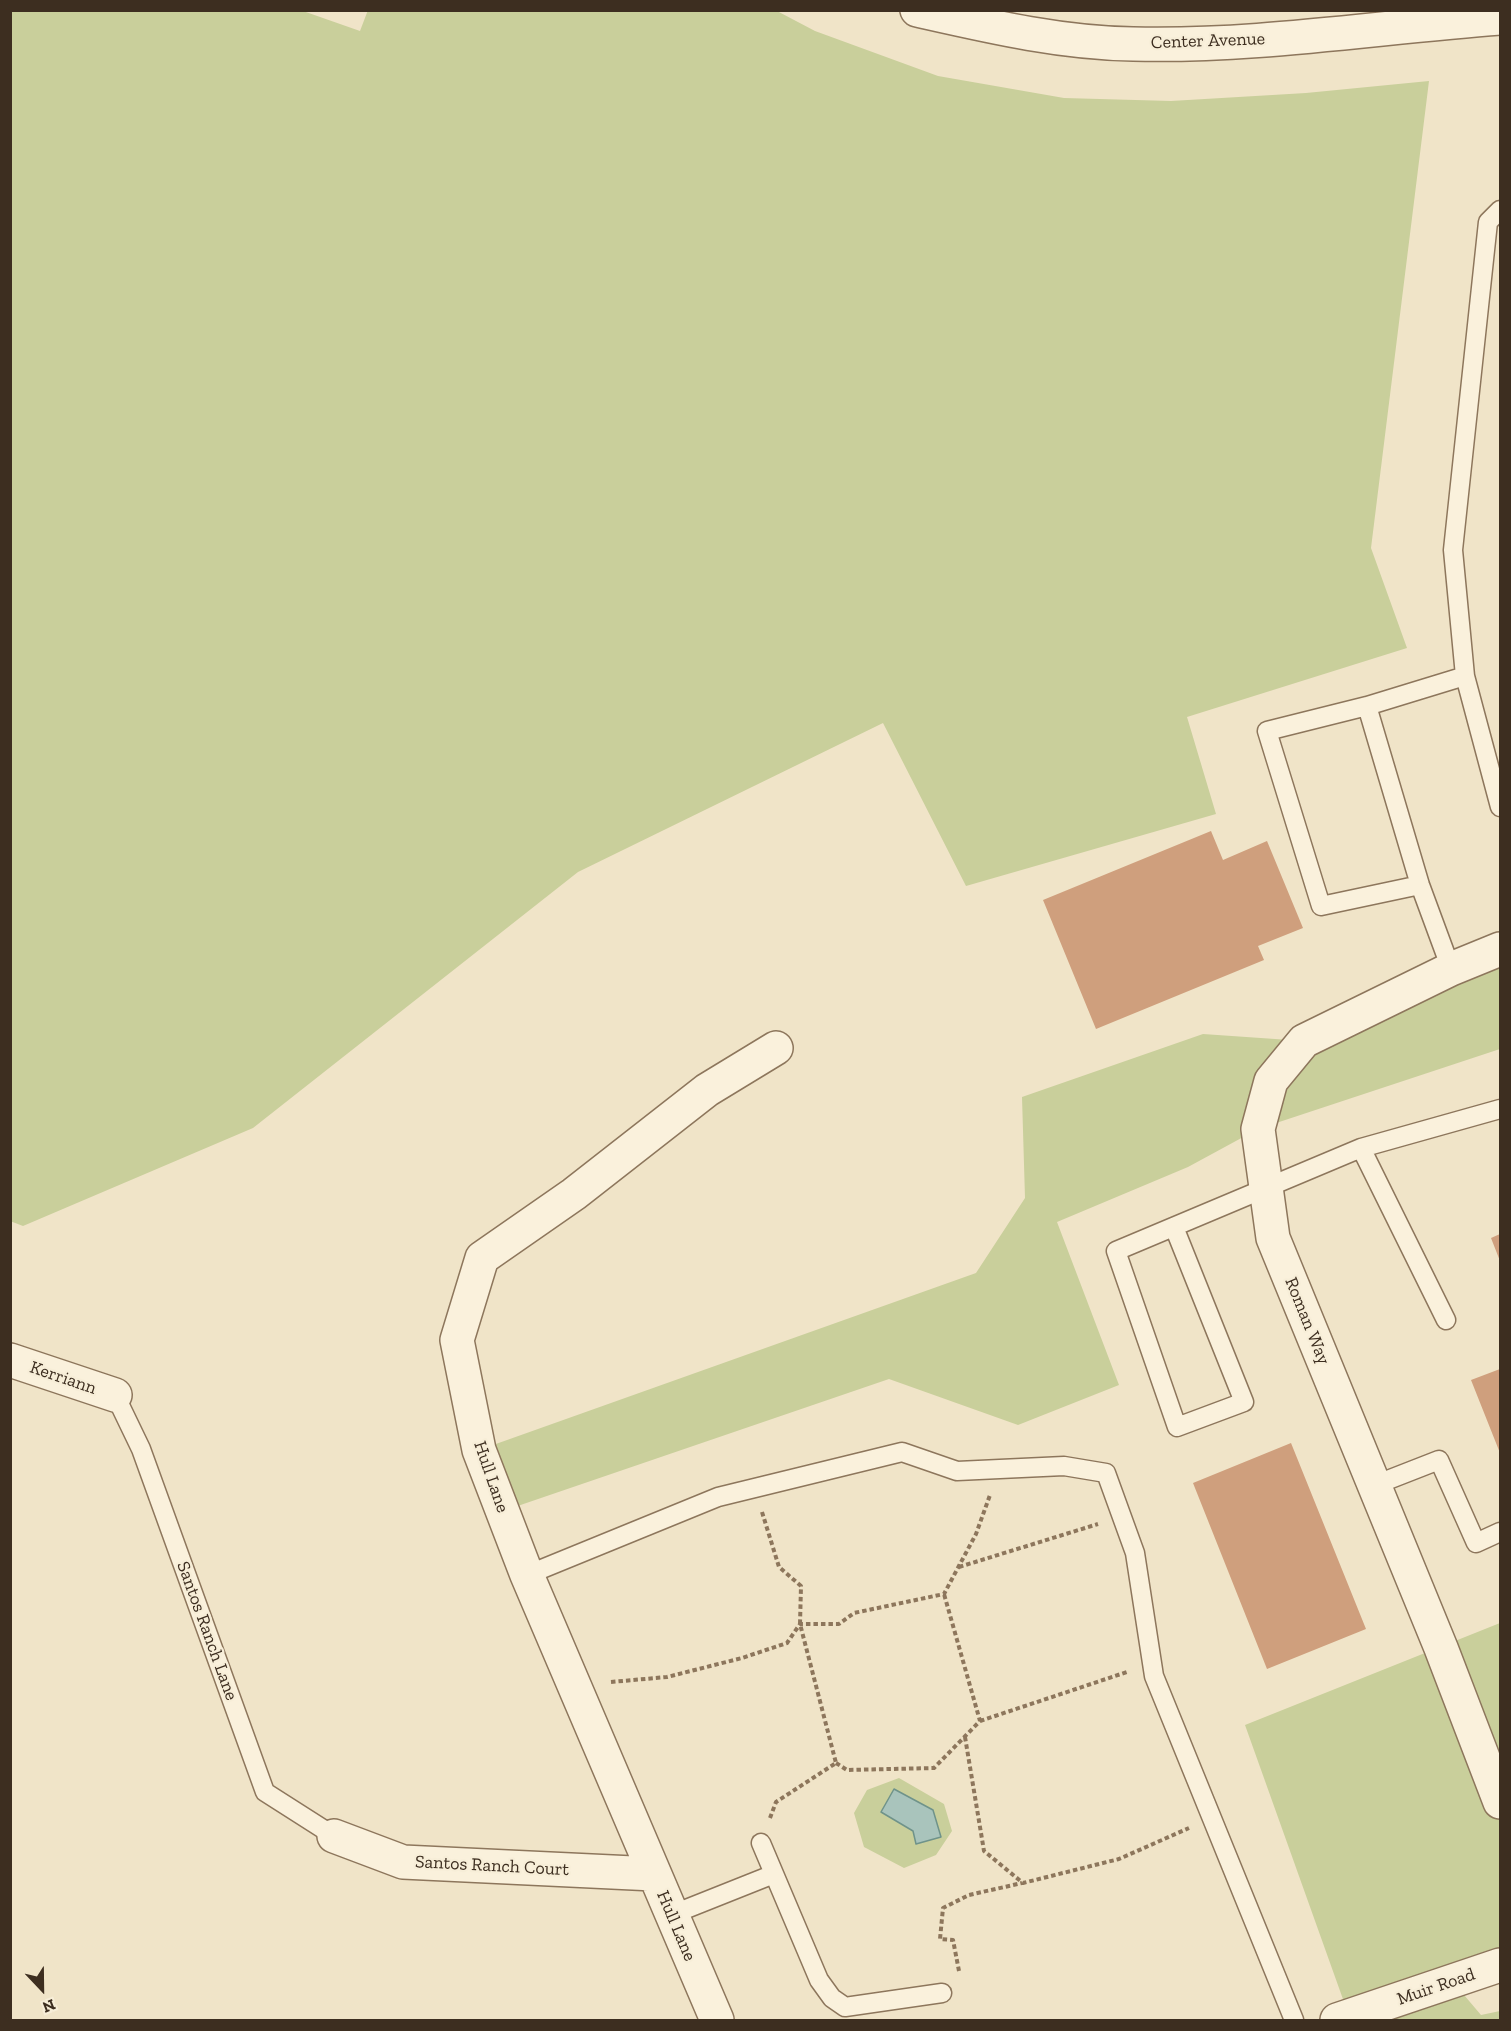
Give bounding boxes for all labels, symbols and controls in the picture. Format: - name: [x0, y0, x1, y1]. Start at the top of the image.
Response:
- street label: Center Avenue: [1151, 28, 1265, 54]
- street label: Roman Way: [1280, 1274, 1334, 1368]
- street label: Kerriann: [27, 1357, 99, 1399]
- street label: Hull Lane: [469, 1438, 513, 1516]
- street label: Santos Ranch Lane: [172, 1559, 242, 1703]
- street label: Santos Ranch Court: [414, 1851, 570, 1881]
- street label: Hull Lane: [652, 1888, 700, 1964]
- north arrow: [12, 1959, 72, 2019]
- street label: Muir Road: [1394, 1964, 1478, 2010]
- text: N: [40, 1995, 58, 2017]

